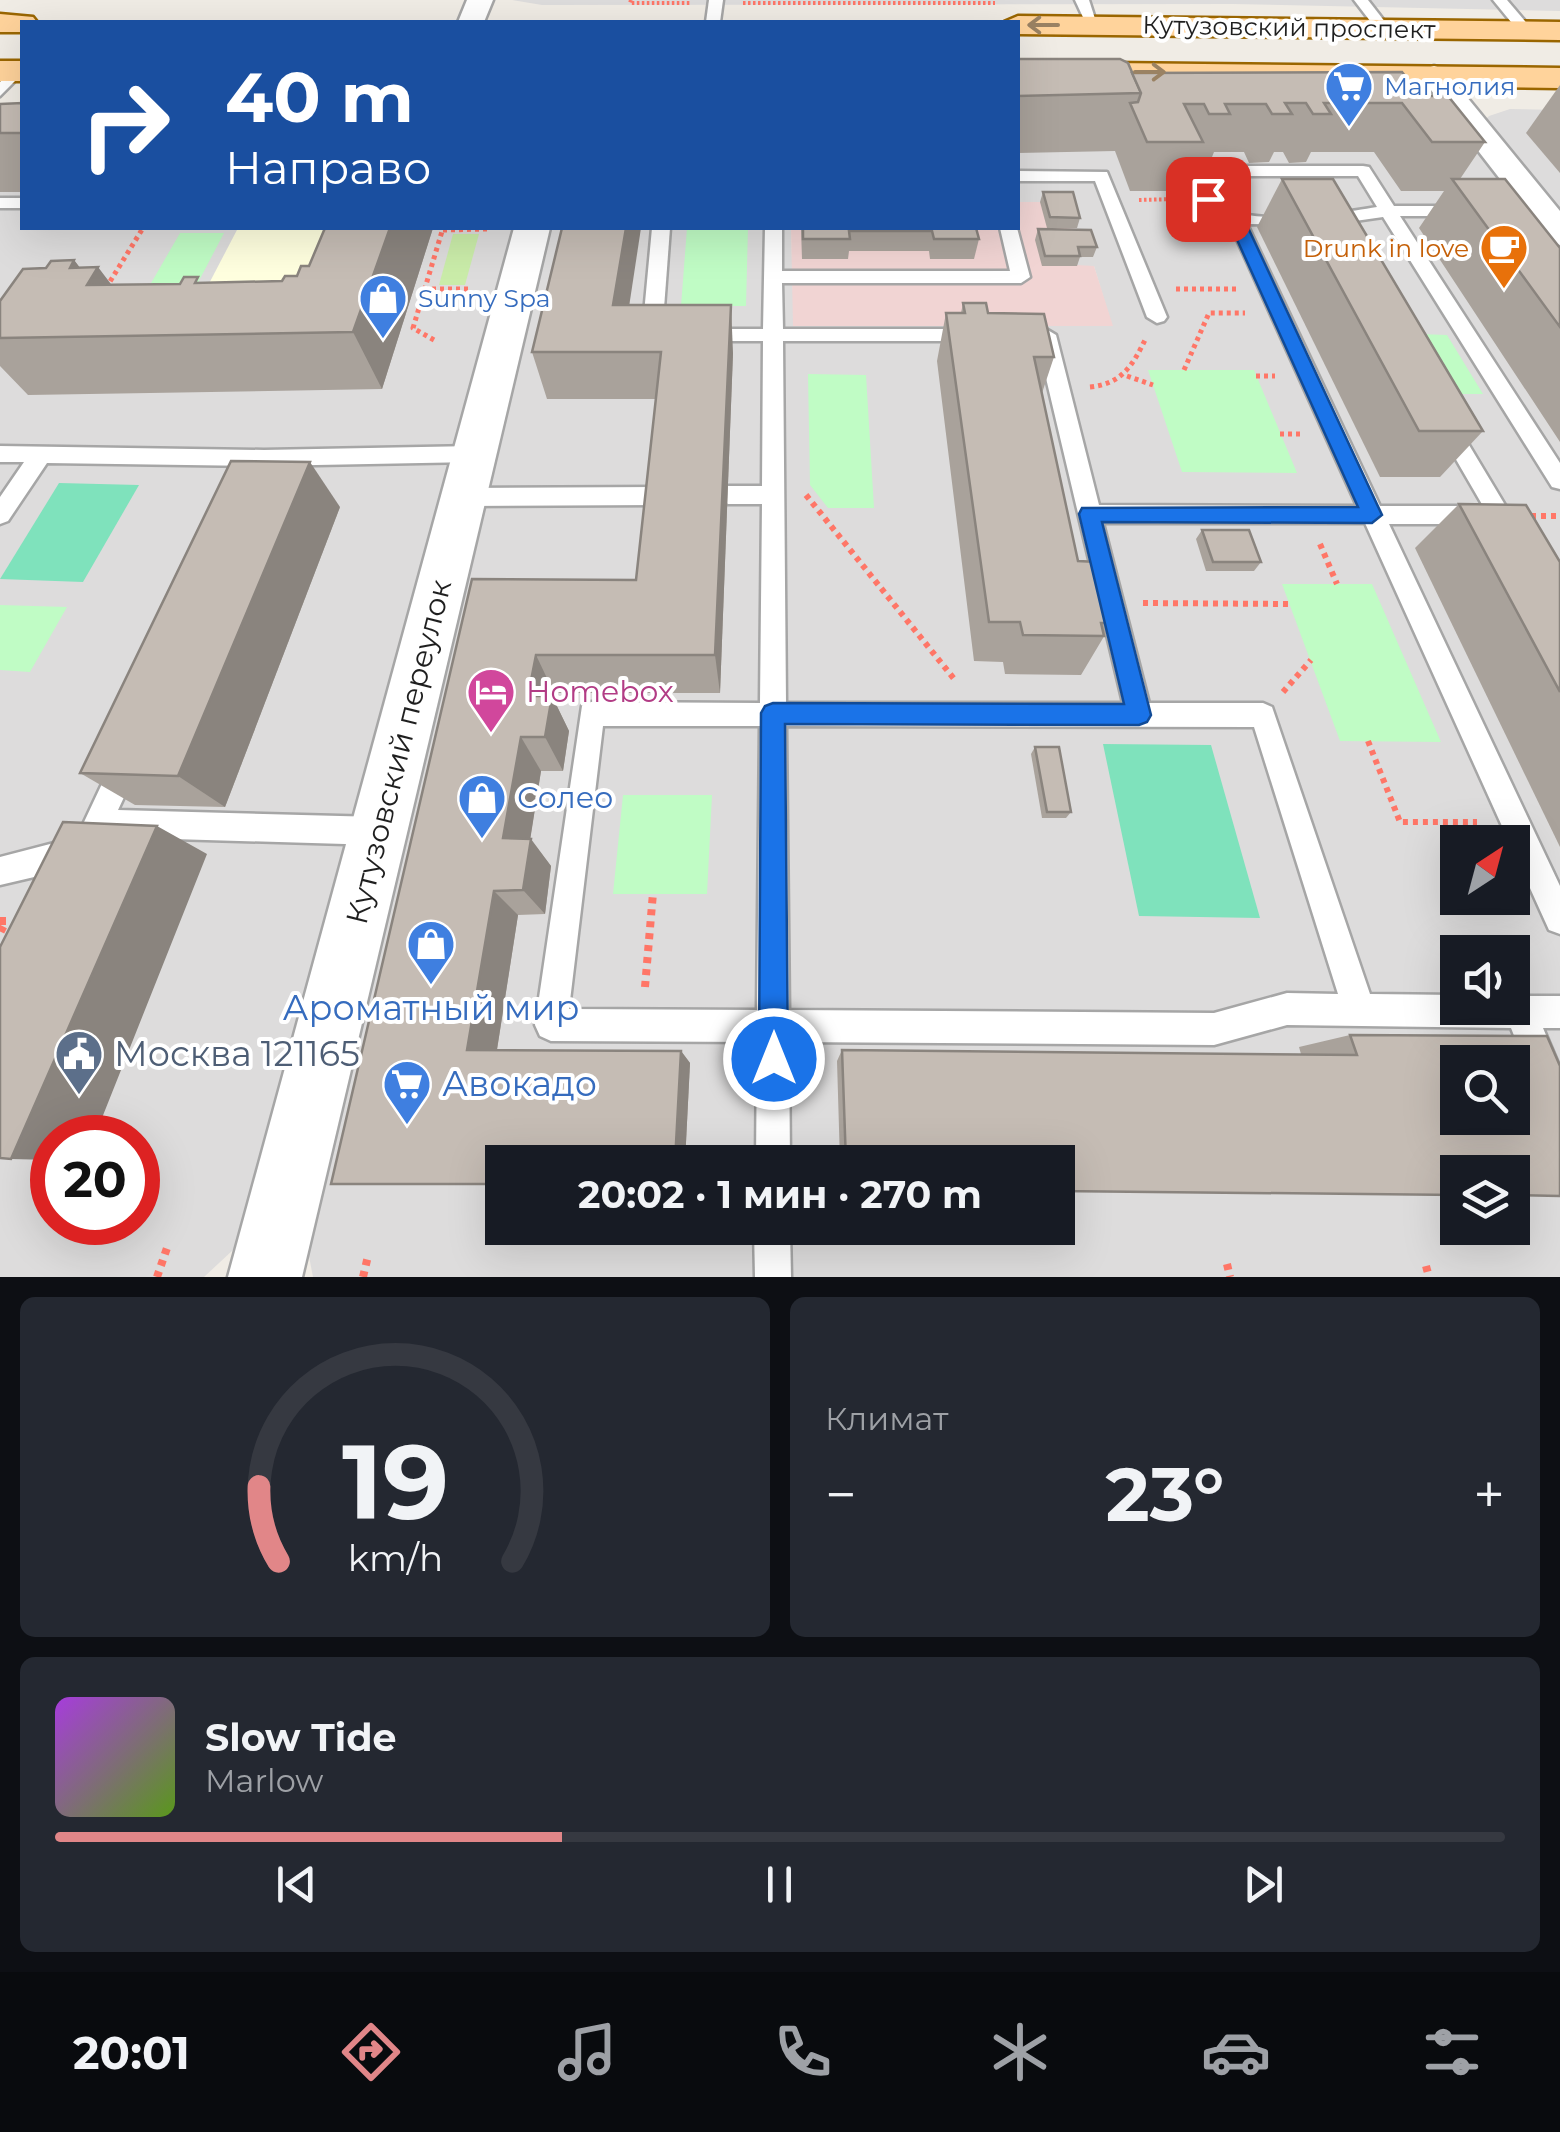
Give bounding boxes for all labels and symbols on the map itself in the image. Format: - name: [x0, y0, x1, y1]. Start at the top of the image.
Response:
- street label: Кутузовский проспект: [1142, 9, 1436, 45]
- one-way arrow: [1027, 16, 1060, 34]
- supermarket icon: Магнолия: [1323, 60, 1375, 128]
- one-way arrow: [1132, 62, 1165, 82]
- place label: Магнолия: [1384, 71, 1515, 101]
- pin: [1166, 157, 1251, 242]
- cafe icon: Drunk in love: [1478, 222, 1530, 290]
- place label: Drunk in love: [1303, 233, 1469, 263]
- shop icon: Sunny Spa: [357, 272, 409, 340]
- place label: Sunny Spa: [418, 283, 551, 313]
- street label: Кутузовский переулок: [338, 575, 459, 928]
- hotel icon: Homebox: [465, 666, 517, 734]
- place label: Homebox: [526, 673, 674, 710]
- shop icon: Солео: [456, 772, 508, 840]
- place label: Солео: [517, 779, 613, 816]
- north arrow: [1440, 825, 1530, 915]
- shop icon: Ароматный мир: [405, 918, 457, 986]
- place label: Ароматный мир: [282, 986, 580, 1029]
- position arrow: [722, 1007, 826, 1111]
- public building icon: Москва 121165: [53, 1028, 105, 1096]
- place label: Москва 121165: [114, 1032, 360, 1075]
- supermarket icon: Авокадо: [381, 1058, 433, 1126]
- place label: Авокадо: [442, 1062, 597, 1105]
- speed limit sign: 20: [30, 1115, 160, 1245]

